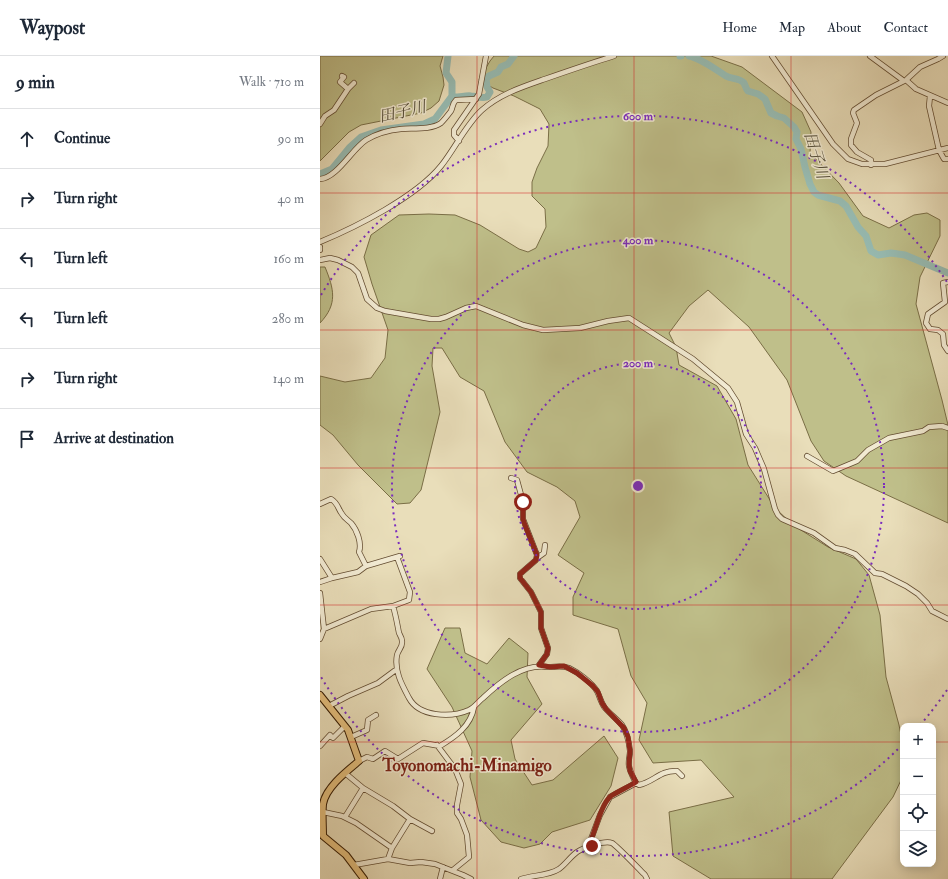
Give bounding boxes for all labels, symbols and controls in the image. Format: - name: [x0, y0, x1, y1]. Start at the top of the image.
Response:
- text: Waypost: [20, 16, 85, 40]
- text: Home: [722, 19, 757, 36]
- text: Map: [779, 19, 805, 36]
- text: About: [827, 19, 861, 36]
- text: Contact: [883, 19, 928, 36]
- text: 9 min: [16, 72, 55, 93]
- text: Walk · 710 m: [239, 74, 304, 90]
- water label: 田子川: [377, 96, 430, 127]
- text: 600 m: [623, 109, 654, 124]
- icon: ahead: [16, 128, 38, 150]
- text: Continue: [54, 129, 110, 148]
- water label: 田子川: [799, 129, 833, 183]
- text: 90 m: [278, 131, 304, 147]
- icon: right: [16, 188, 38, 210]
- text: Turn right: [54, 189, 117, 208]
- text: 40 m: [278, 191, 304, 207]
- text: 400 m: [622, 233, 654, 248]
- icon: left: [16, 248, 38, 270]
- text: Turn left: [54, 249, 108, 268]
- text: 160 m: [273, 251, 304, 267]
- icon: left: [16, 308, 38, 330]
- text: Turn left: [54, 309, 108, 328]
- text: 280 m: [272, 311, 304, 327]
- text: 200 m: [623, 356, 654, 371]
- icon: right: [16, 368, 38, 390]
- text: Turn right: [54, 369, 117, 388]
- text: 140 m: [273, 371, 304, 387]
- icon: arrive: [16, 428, 38, 450]
- text: Arrive at destination: [54, 429, 174, 448]
- centre of rings: [631, 479, 645, 493]
- route start: [514, 493, 532, 511]
- map controls: [900, 723, 936, 867]
- button: +: [900, 723, 936, 759]
- district label: Toyonomachi-Minamigo: [381, 755, 552, 777]
- button: −: [900, 759, 936, 795]
- button: locate: [900, 795, 936, 831]
- button: layers: [900, 831, 936, 867]
- route end: [583, 837, 601, 855]

